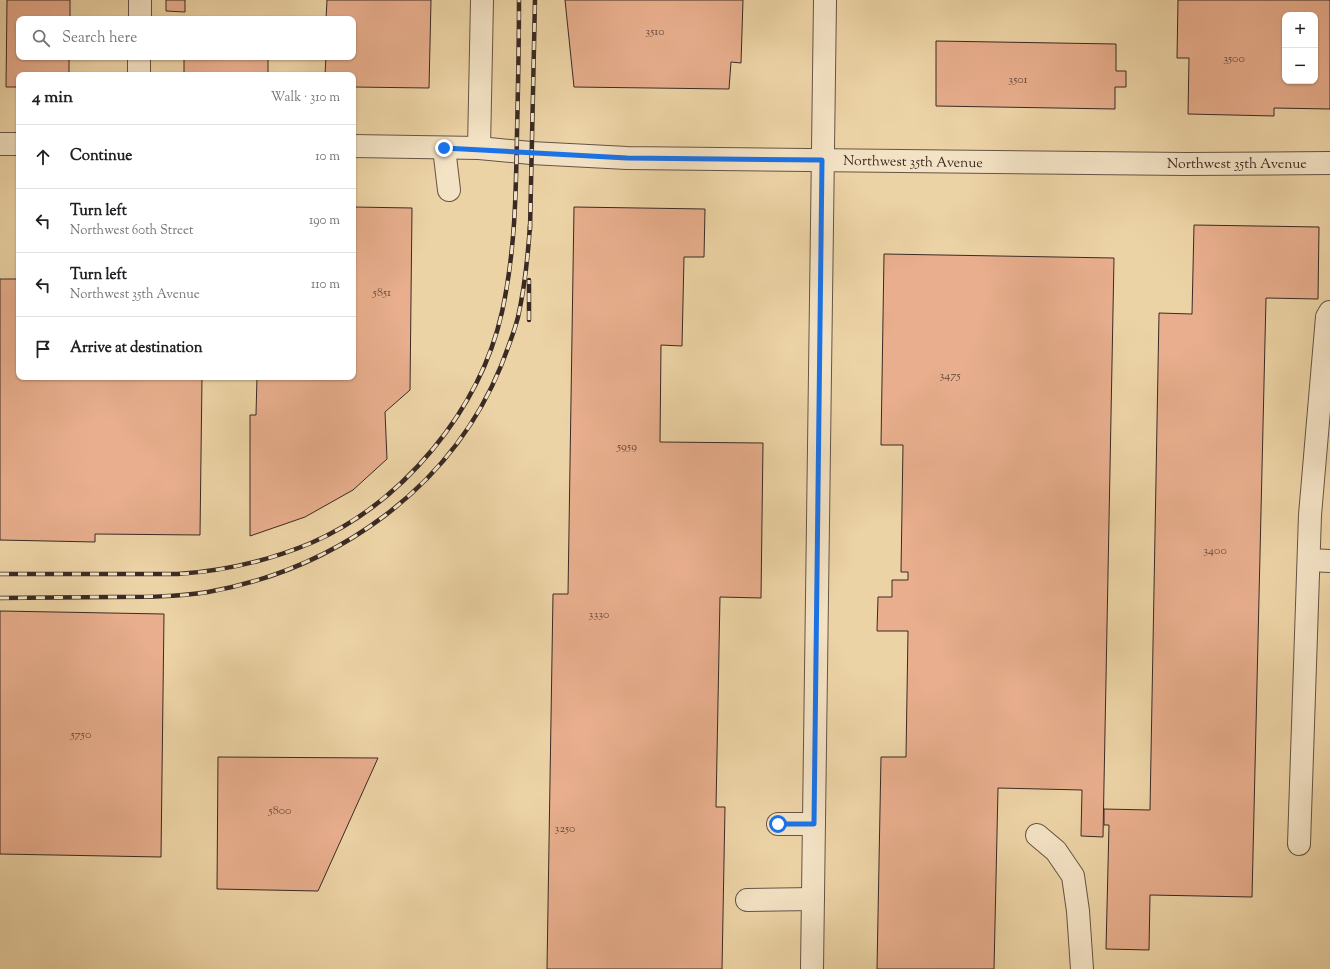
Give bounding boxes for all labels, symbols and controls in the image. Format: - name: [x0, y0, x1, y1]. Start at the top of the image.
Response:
- map controls: [1282, 12, 1318, 84]
- button: +: [1282, 12, 1318, 48]
- search box: [16, 16, 356, 60]
- house number: 3510: [645, 23, 665, 41]
- icon: search: [30, 27, 52, 49]
- text: Search here: [62, 28, 137, 49]
- button: −: [1282, 48, 1318, 84]
- house number: 3500: [1223, 50, 1245, 68]
- house number: 3501: [1008, 71, 1028, 89]
- text: 4 min: [32, 86, 73, 110]
- text: Walk · 310 m: [271, 89, 340, 107]
- route end: [435, 139, 453, 157]
- icon: ahead: [32, 146, 54, 168]
- text: Continue: [70, 146, 132, 167]
- text: 10 m: [315, 148, 340, 166]
- street label: Northwest 35th Avenue: [843, 152, 983, 174]
- street label: Northwest 35th Avenue: [1167, 155, 1307, 175]
- text: Turn left: [70, 201, 127, 222]
- icon: left: [32, 210, 54, 232]
- text: 190 m: [309, 212, 340, 230]
- text: Northwest 60th Street: [70, 222, 194, 240]
- text: Turn left: [70, 265, 127, 286]
- icon: left: [32, 274, 54, 296]
- text: 110 m: [311, 276, 340, 294]
- house number: 5851: [372, 284, 391, 302]
- text: Northwest 35th Avenue: [70, 286, 200, 304]
- icon: arrive: [32, 338, 54, 360]
- text: Arrive at destination: [70, 338, 203, 359]
- house number: 3475: [939, 367, 961, 385]
- house number: 5959: [616, 438, 637, 456]
- house number: 3400: [1203, 542, 1227, 560]
- house number: 3330: [589, 606, 609, 624]
- house number: 5750: [70, 726, 91, 744]
- house number: 5800: [268, 802, 291, 820]
- route start: [769, 815, 787, 833]
- house number: 3250: [555, 820, 575, 838]

